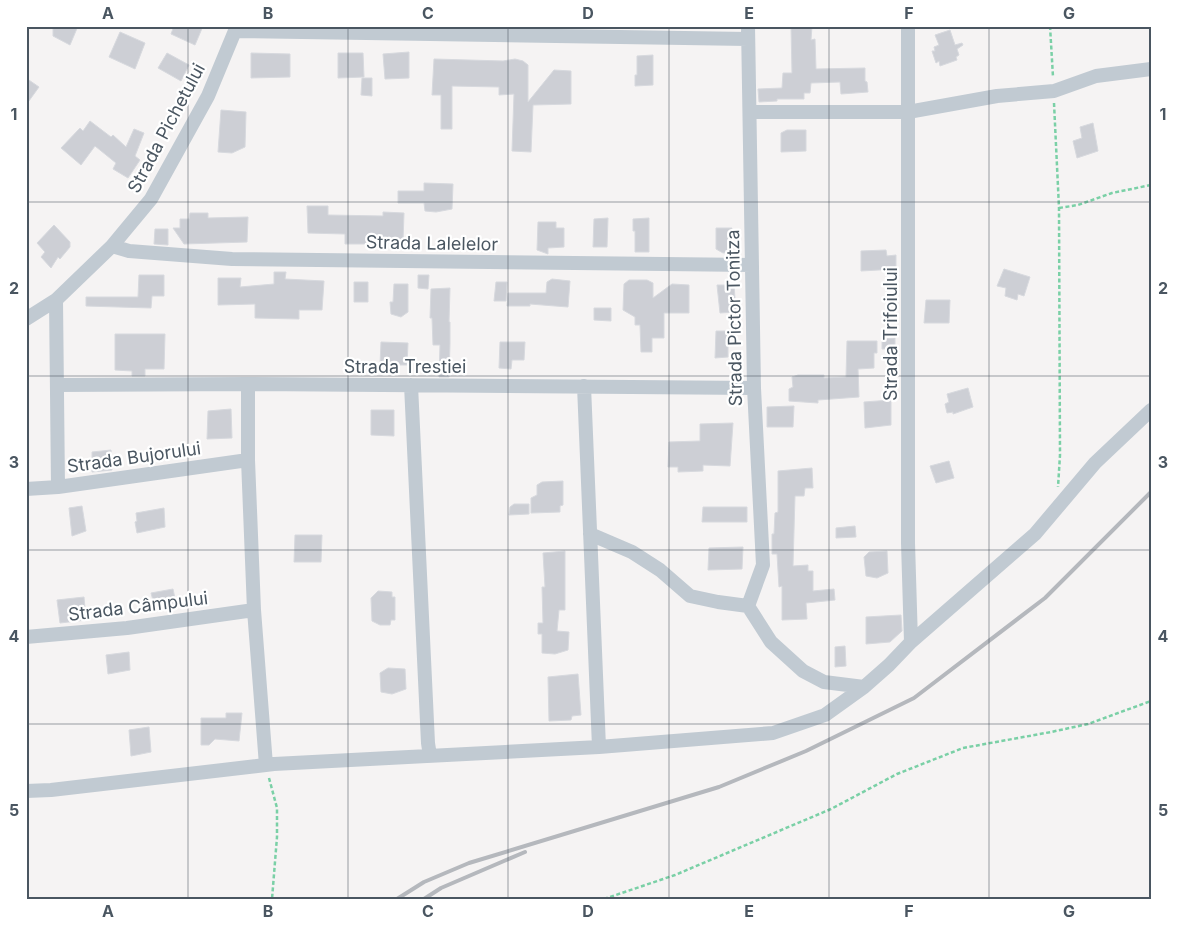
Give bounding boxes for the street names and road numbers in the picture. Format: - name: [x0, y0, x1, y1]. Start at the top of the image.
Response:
- street label: Strada Pichetului: [123, 60, 209, 196]
- street label: Strada Pictor Tonitza: [722, 229, 746, 407]
- street label: Strada Lalelelor: [366, 231, 499, 255]
- street label: Strada Trifoiului: [880, 267, 901, 401]
- street label: Strada Trestiei: [344, 356, 466, 377]
- street label: Strada Bujorului: [66, 437, 202, 477]
- street label: Strada Câmpului: [67, 587, 209, 625]

